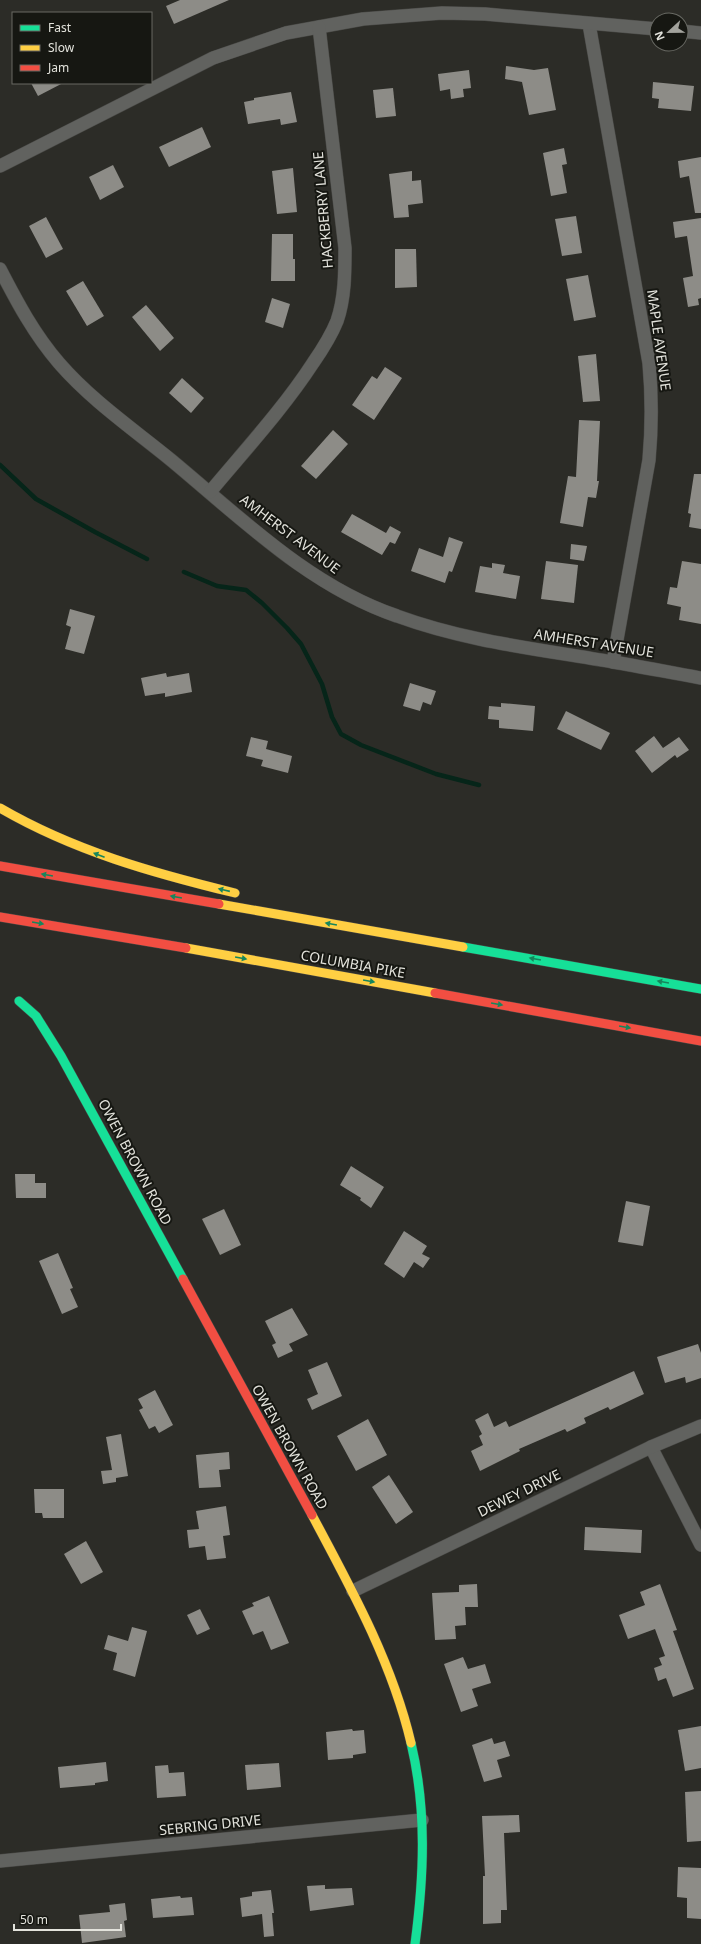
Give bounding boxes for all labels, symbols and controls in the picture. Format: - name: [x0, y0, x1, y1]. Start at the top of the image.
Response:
- legend: [12, 12, 152, 84]
- north arrow: [649, 12, 689, 52]
- text: Fast: [48, 19, 72, 36]
- text: N: [651, 29, 668, 43]
- text: Slow: [48, 39, 75, 56]
- text: Jam: [47, 59, 69, 76]
- street label: HACKBERRY LANE: [308, 151, 337, 269]
- street label: MAPLE AVENUE: [643, 288, 676, 392]
- street label: AMHERST AVENUE: [236, 490, 344, 578]
- street label: AMHERST AVENUE: [533, 624, 655, 661]
- one-way arrow: [92, 851, 104, 857]
- one-way arrow: [41, 871, 54, 877]
- one-way arrow: [218, 887, 230, 893]
- one-way arrow: [169, 893, 182, 899]
- one-way arrow: [325, 920, 337, 926]
- one-way arrow: [32, 921, 45, 927]
- street label: COLUMBIA PIKE: [299, 945, 407, 982]
- one-way arrow: [235, 955, 247, 961]
- one-way arrow: [529, 956, 541, 962]
- one-way arrow: [363, 978, 375, 984]
- one-way arrow: [657, 979, 669, 985]
- one-way arrow: [491, 1001, 503, 1007]
- one-way arrow: [619, 1024, 631, 1030]
- street label: OWEN BROWN ROAD: [94, 1095, 177, 1228]
- street label: OWEN BROWN ROAD: [248, 1381, 333, 1513]
- street label: DEWEY DRIVE: [474, 1464, 563, 1521]
- street label: SEBRING DRIVE: [158, 1810, 262, 1839]
- scale bar: [14, 1906, 121, 1932]
- text: 50 m: [20, 1911, 48, 1928]

